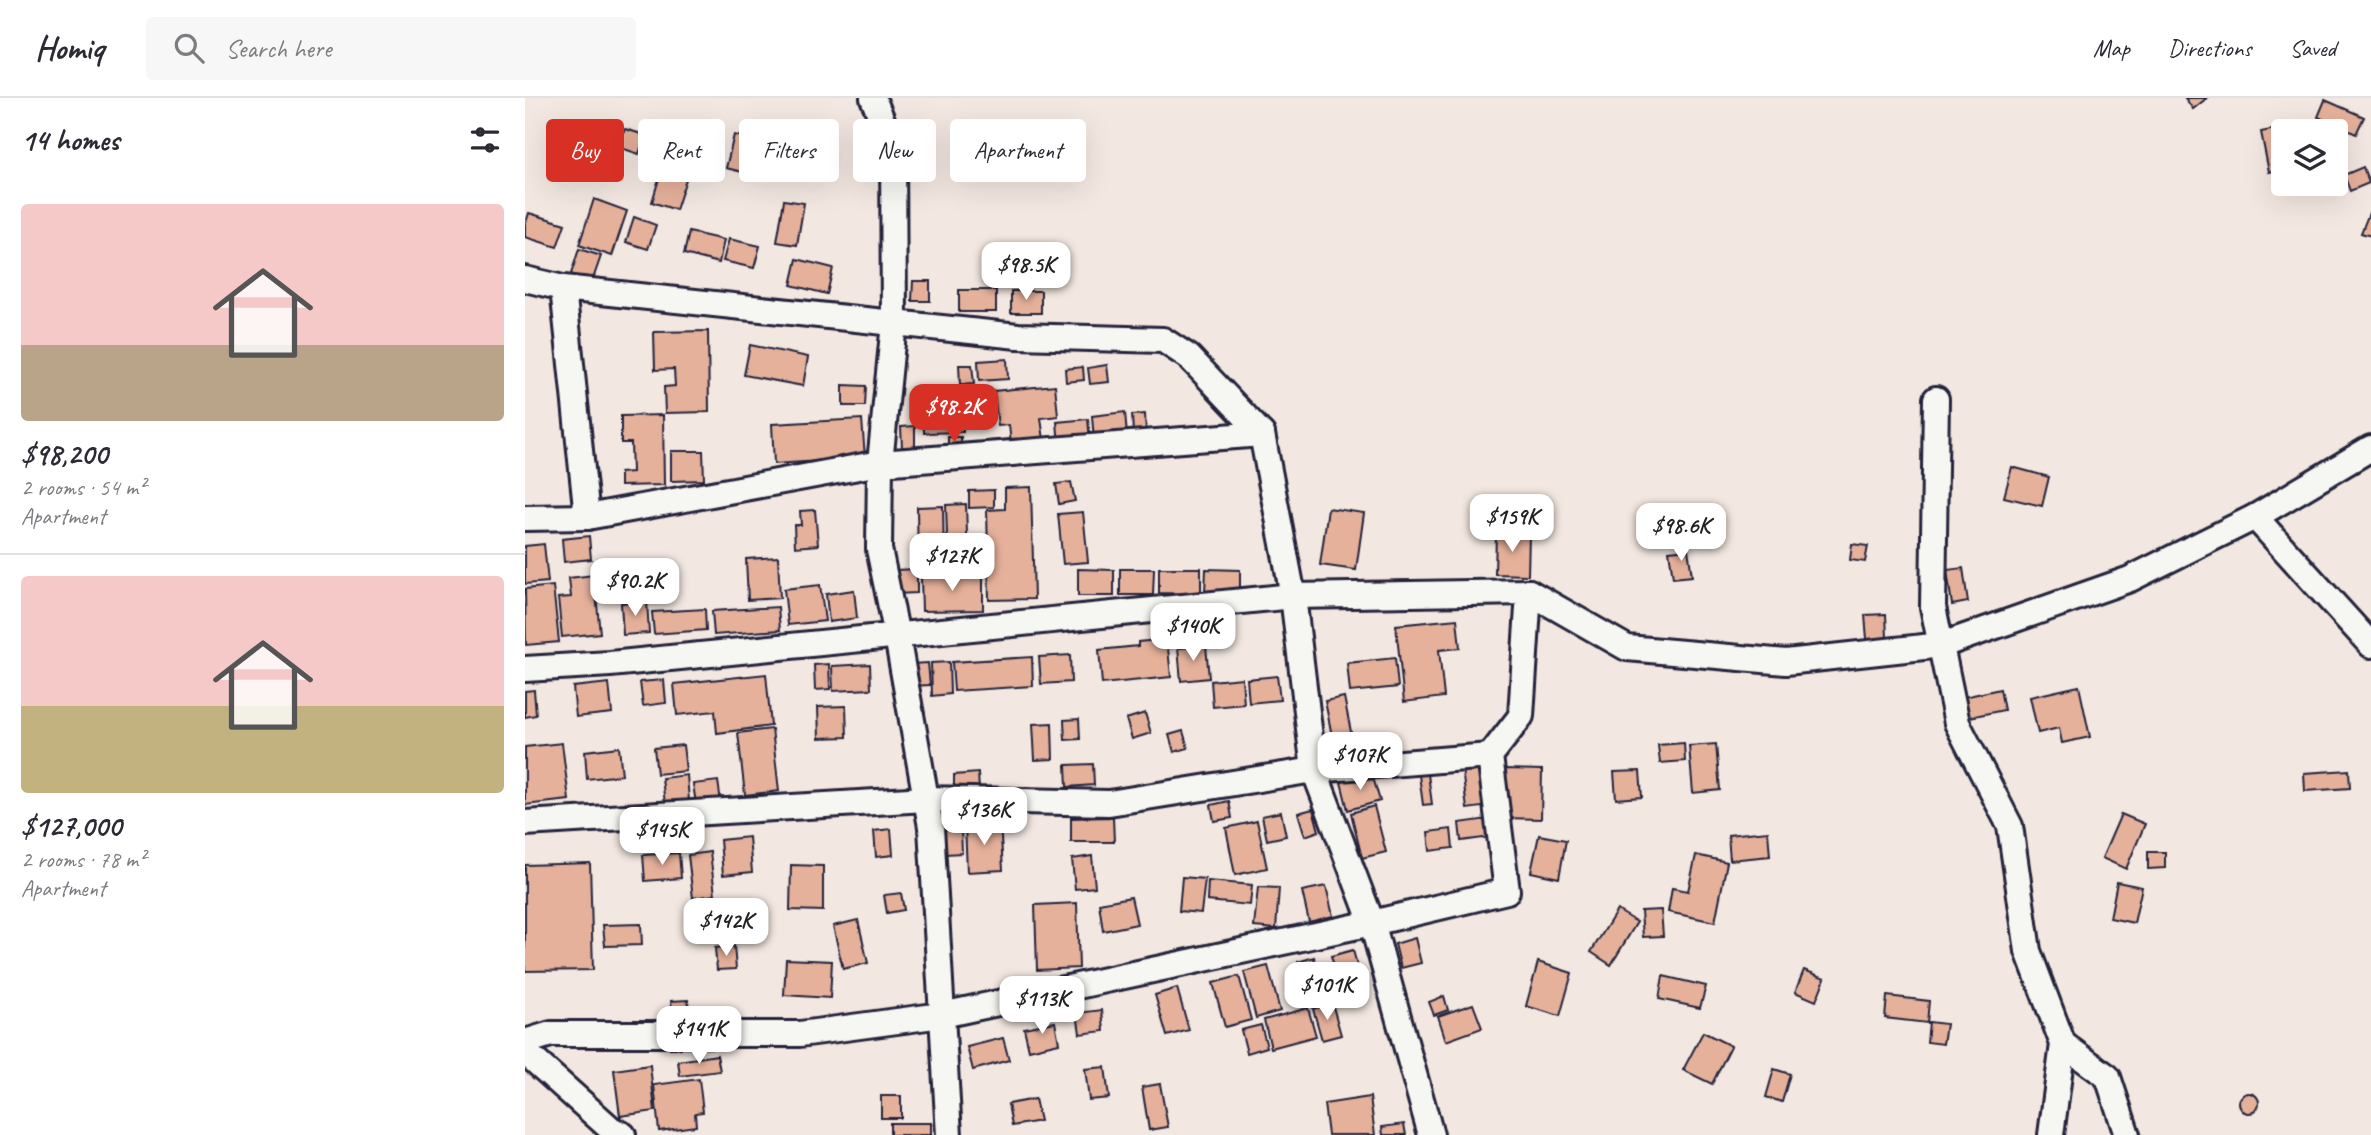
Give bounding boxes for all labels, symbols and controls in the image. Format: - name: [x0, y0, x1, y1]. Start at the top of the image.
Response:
- search box: [146, 17, 636, 80]
- text: Homiq: [35, 27, 104, 69]
- icon: search: [170, 29, 208, 67]
- text: Search here: [226, 32, 331, 65]
- text: Map: [2093, 33, 2130, 63]
- text: Directions: [2168, 33, 2251, 63]
- text: Saved: [2289, 33, 2336, 63]
- chip: Buy: [546, 119, 624, 182]
- chip: Rent: [638, 119, 725, 182]
- chip: Filters: [739, 119, 839, 182]
- chip: New: [853, 119, 936, 182]
- chip: Apartment: [950, 119, 1086, 182]
- map controls: [2271, 119, 2348, 196]
- button: layers: [2271, 119, 2348, 196]
- text: 14 homes: [21, 121, 119, 159]
- icon: filters: [466, 121, 504, 159]
- pin: $98.5K: [969, 242, 1083, 302]
- icon: home: [200, 250, 326, 376]
- text: $98.5K: [998, 250, 1055, 279]
- pin: $98.2K: [897, 384, 1011, 444]
- text: $98.2K: [925, 392, 983, 421]
- text: $98,200: [21, 435, 108, 473]
- text: 2 rooms · 54 m²: [21, 473, 145, 502]
- pin: $159K: [1463, 494, 1561, 554]
- text: Apartment: [21, 502, 106, 531]
- text: $159K: [1486, 502, 1538, 531]
- pin: $98.6K: [1624, 504, 1738, 563]
- text: $98.6K: [1652, 511, 1710, 540]
- pin: $127K: [903, 533, 1001, 593]
- text: $127K: [926, 541, 979, 570]
- pin: $90.2K: [578, 559, 692, 618]
- text: $90.2K: [606, 566, 664, 595]
- pin: $140K: [1144, 603, 1242, 663]
- text: $140K: [1166, 611, 1220, 640]
- icon: home: [200, 622, 326, 748]
- pin: $107K: [1311, 732, 1409, 792]
- text: $107K: [1334, 740, 1387, 769]
- pin: $136K: [935, 788, 1033, 847]
- text: $136K: [957, 795, 1011, 824]
- text: $127,000: [21, 807, 121, 845]
- pin: $145K: [613, 808, 711, 867]
- text: $145K: [636, 815, 688, 844]
- text: 2 rooms · 78 m²: [21, 845, 145, 874]
- text: Apartment: [21, 874, 106, 903]
- pin: $142K: [677, 898, 775, 958]
- text: $142K: [699, 906, 753, 935]
- pin: $101K: [1278, 962, 1376, 1022]
- text: $101K: [1300, 970, 1354, 999]
- pin: $113K: [993, 976, 1091, 1036]
- text: $113K: [1015, 984, 1069, 1013]
- pin: $141K: [650, 1006, 748, 1066]
- text: $141K: [672, 1014, 726, 1043]

